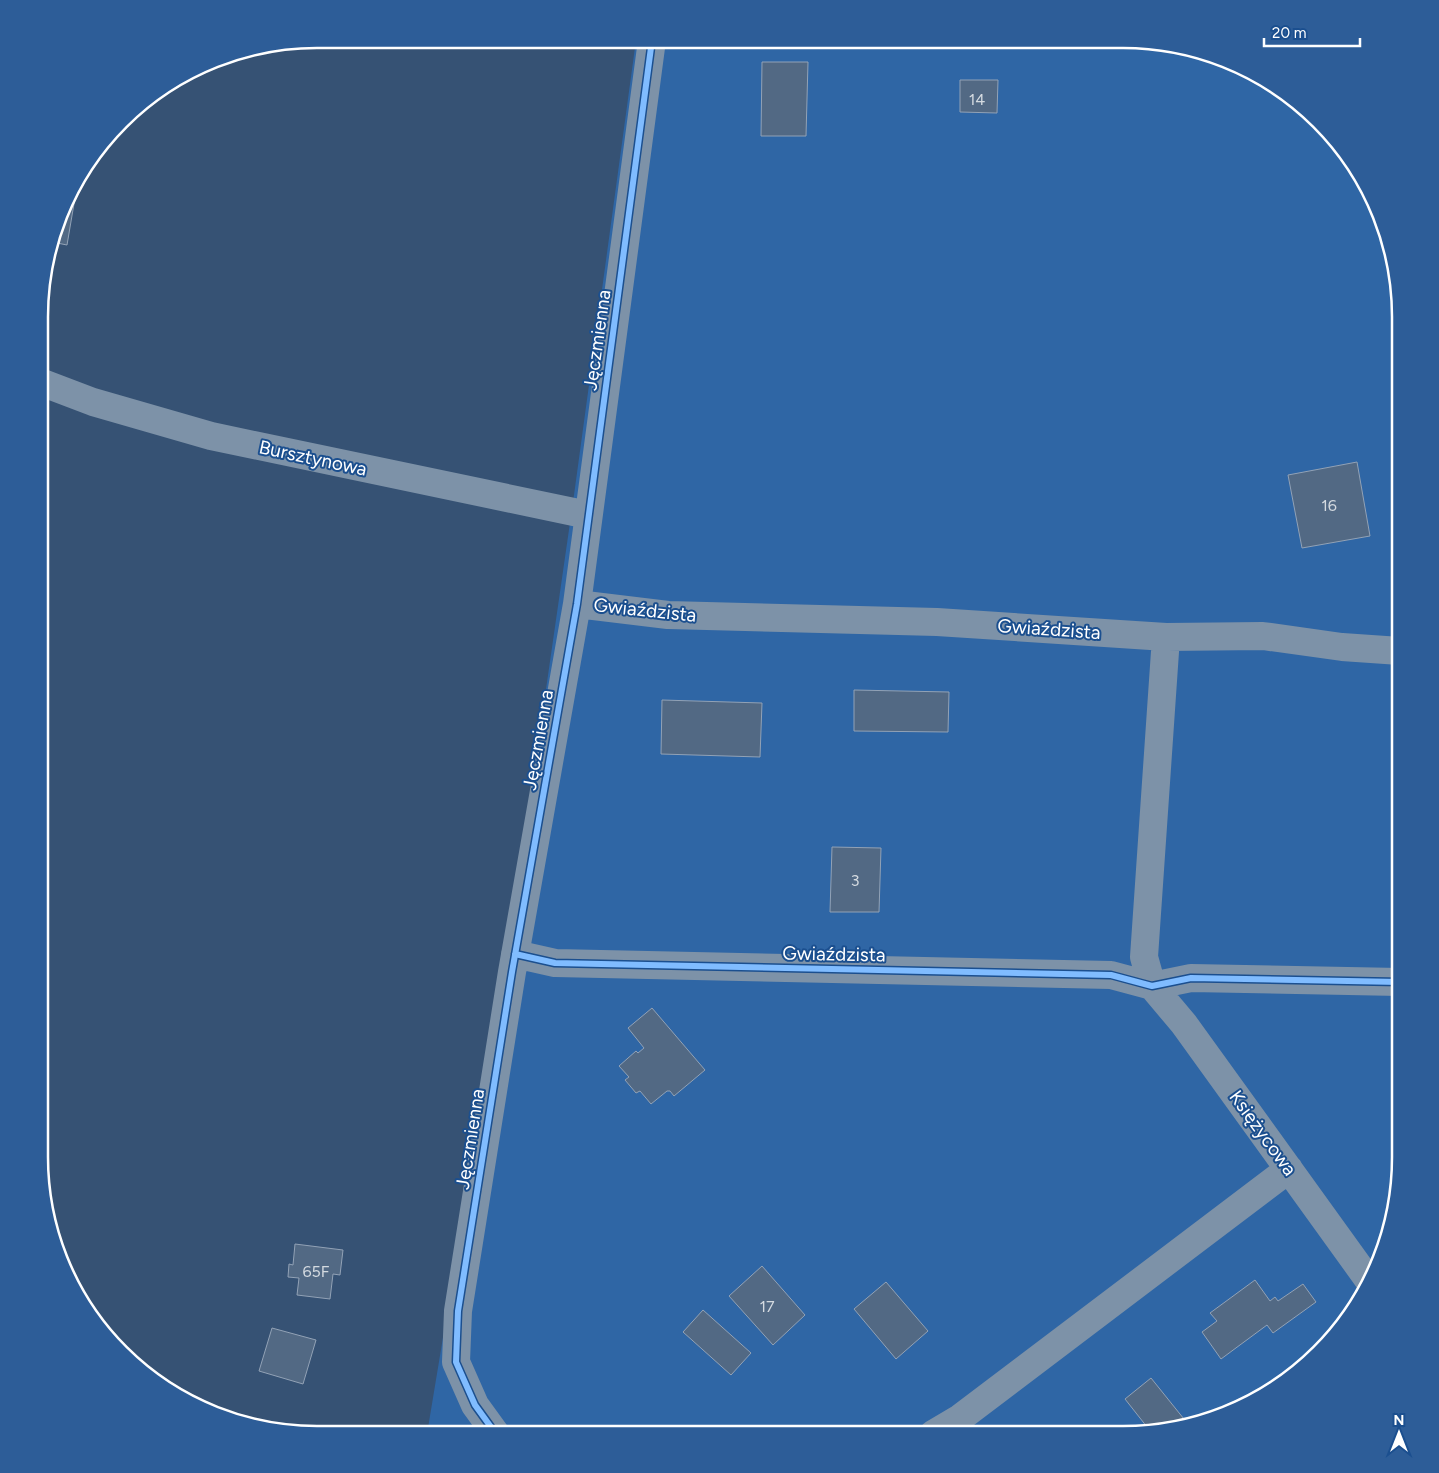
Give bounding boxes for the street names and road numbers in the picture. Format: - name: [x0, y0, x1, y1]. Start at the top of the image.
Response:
- street label: Jęczmienna: [579, 288, 615, 392]
- street label: Bursztynowa: [257, 435, 369, 481]
- street label: Gwiaździsta: [592, 593, 698, 627]
- street label: Gwiaździsta: [997, 614, 1101, 644]
- street label: Jęczmienna: [518, 688, 558, 792]
- street label: Gwiaździsta: [782, 942, 886, 966]
- street label: Księżycowa: [1224, 1086, 1302, 1180]
- street label: Jęczmienna: [451, 1087, 489, 1191]

